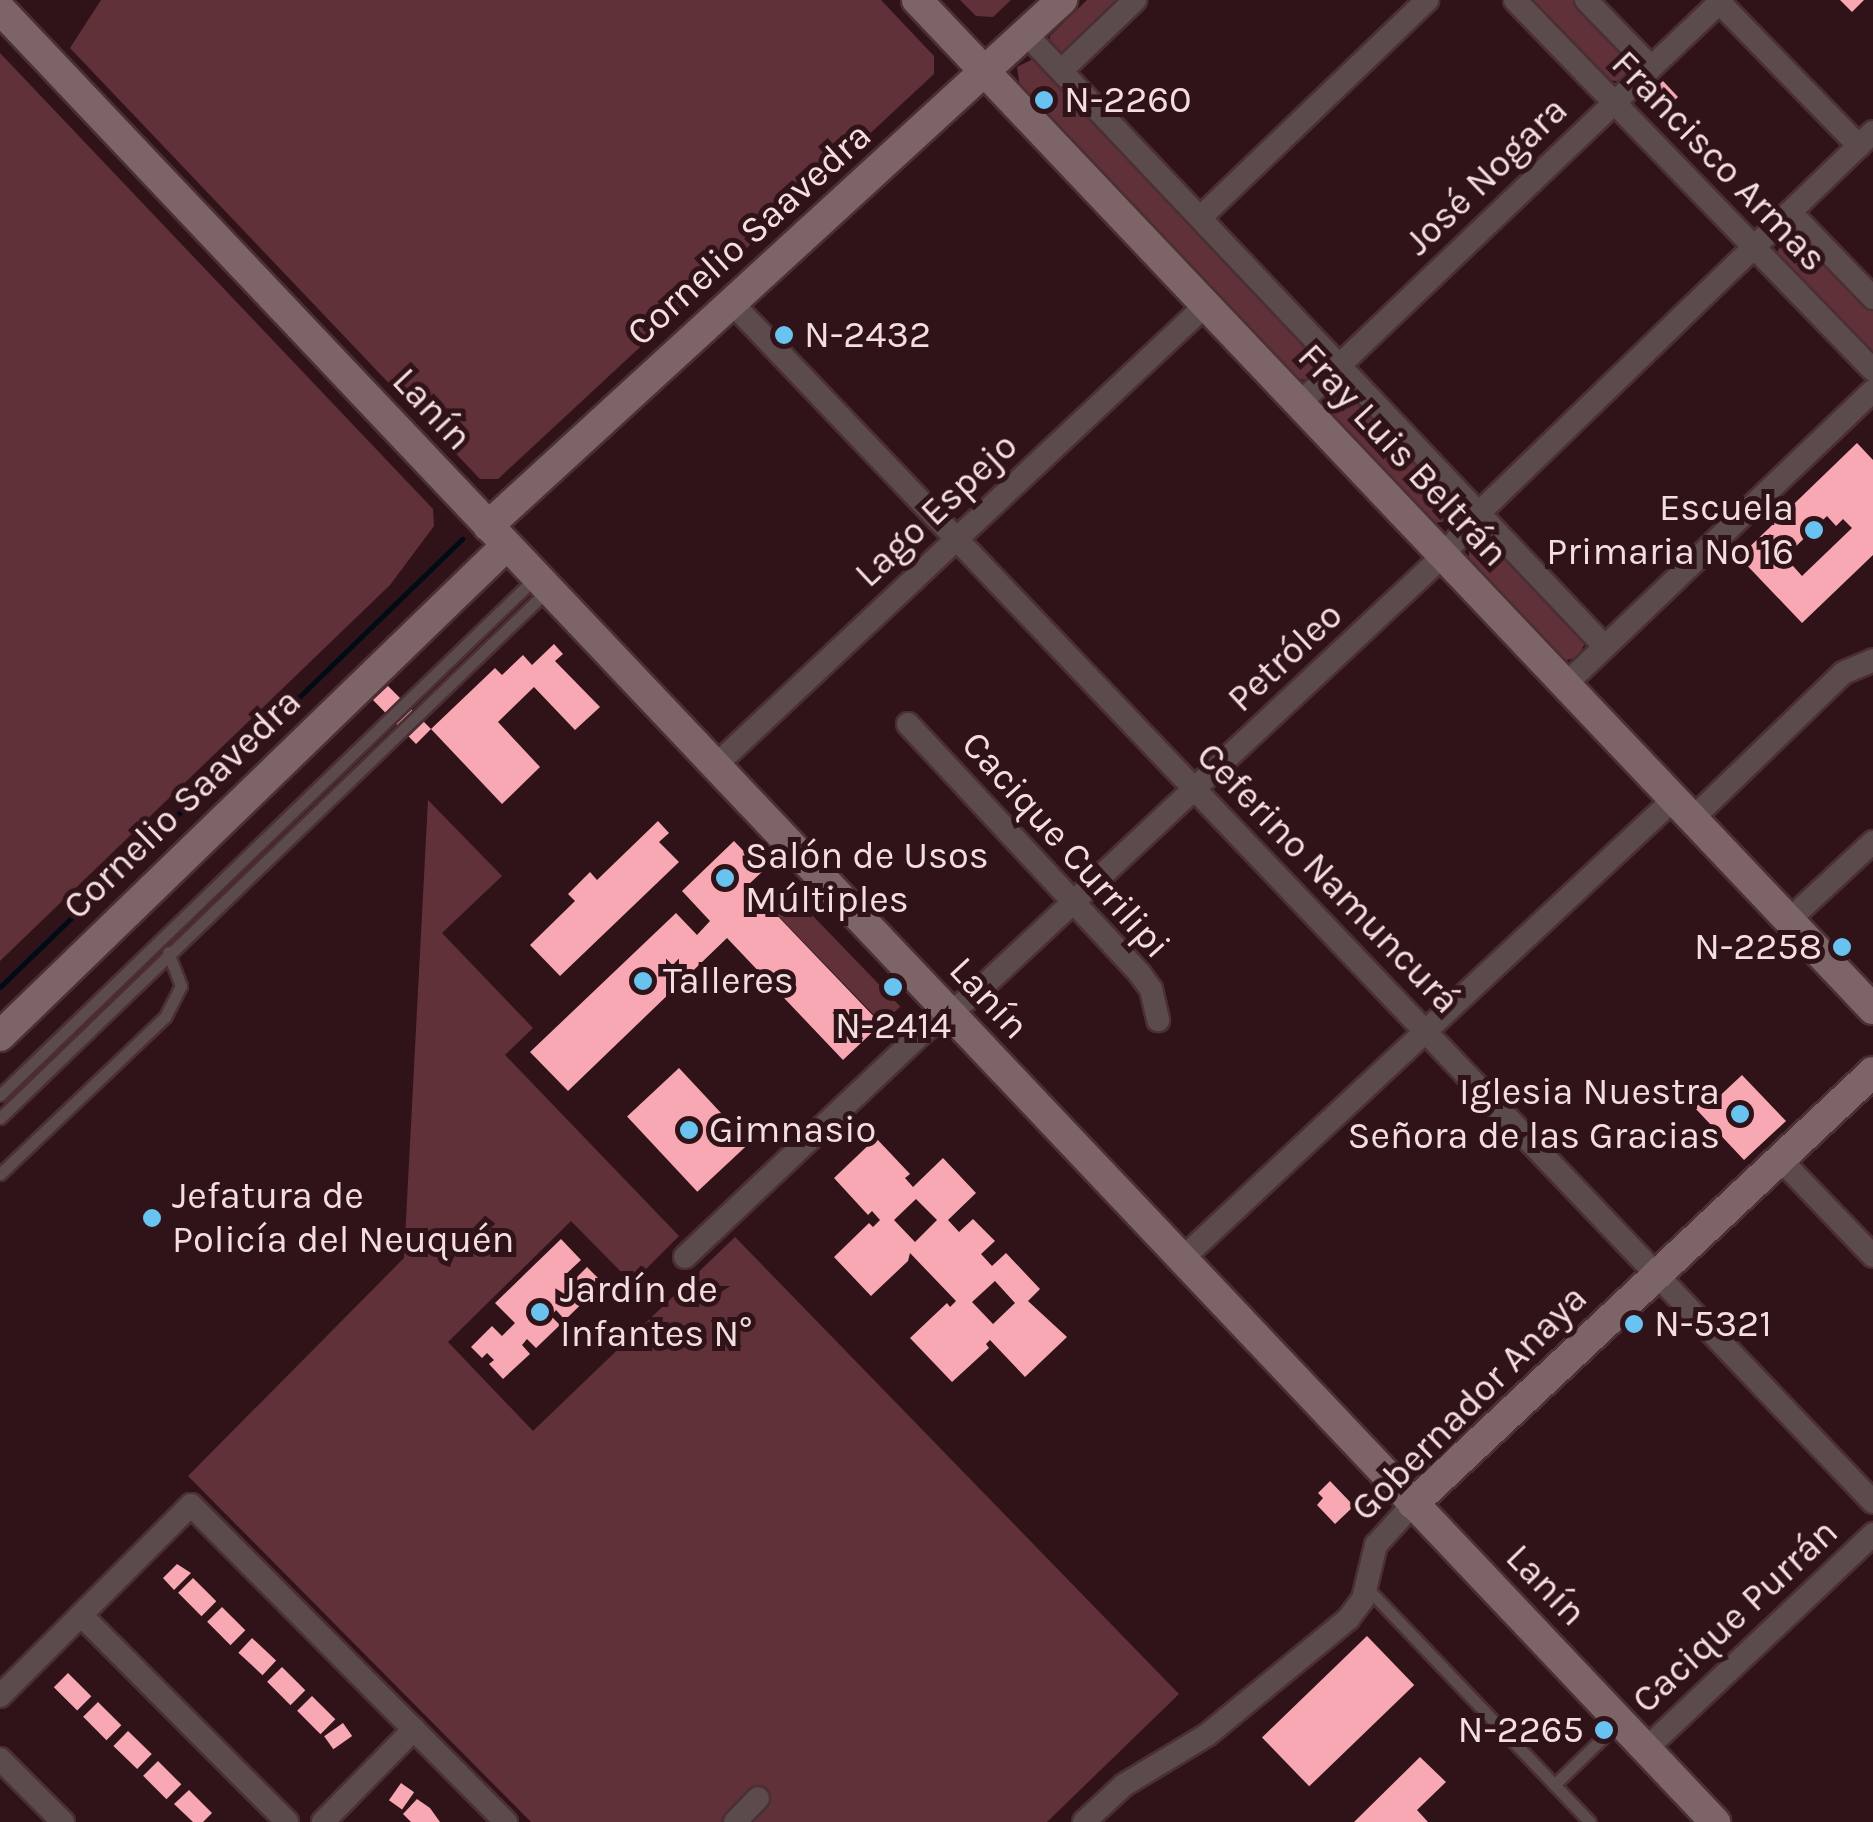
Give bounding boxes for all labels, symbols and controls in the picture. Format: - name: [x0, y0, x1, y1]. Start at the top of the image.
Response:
- street label: Francisco Armas: [1602, 41, 1836, 281]
- place label: N-2260: [1064, 77, 1192, 123]
- street label: José Nogara: [1395, 87, 1577, 265]
- marker: N-2260: [1033, 89, 1055, 111]
- street label: Cornelio Saavedra: [618, 112, 880, 356]
- place label: N-2432: [804, 312, 931, 358]
- marker: N-2432: [773, 324, 795, 346]
- street label: Fray Luis Beltrán: [1288, 334, 1518, 576]
- street label: Lanín: [383, 358, 481, 460]
- street label: Lago Espejo: [845, 423, 1027, 597]
- place label: Escuela Primaria Nº 16: [1546, 485, 1794, 574]
- marker: Escuela Primaria Nº 16: [1803, 519, 1825, 541]
- street label: Petróleo: [1218, 592, 1352, 722]
- street label: Cornelio Saavedra: [54, 679, 310, 929]
- street label: Cacique Currilipi: [952, 722, 1180, 968]
- street label: Ceferino Namuncurá: [1187, 733, 1469, 1023]
- place label: Salón de Usos Múltiples: [745, 833, 989, 922]
- marker: Salón de Usos Múltiples: [714, 867, 736, 889]
- place label: N-2258: [1694, 924, 1822, 970]
- marker: N-2258: [1831, 936, 1853, 958]
- street label: Lanín: [940, 947, 1038, 1049]
- place label: Talleres: [663, 958, 794, 1004]
- marker: Talleres: [632, 970, 654, 992]
- marker: N-2414: [882, 976, 904, 998]
- place label: N-2414: [835, 1003, 951, 1049]
- place label: Iglesia Nuestra Señora de las Gracias: [1348, 1069, 1720, 1158]
- marker: Iglesia Nuestra Señora de las Gracias: [1729, 1103, 1751, 1125]
- place label: Gimnasio: [709, 1107, 876, 1153]
- marker: Gimnasio: [678, 1119, 700, 1141]
- place label: Jefatura de Policía del Neuquén: [172, 1173, 515, 1262]
- marker: Jefatura de Policía del Neuquén: [141, 1207, 163, 1229]
- place label: Jardín de Infantes N°: [560, 1267, 752, 1356]
- street label: Gobernador Anaya: [1341, 1275, 1597, 1531]
- marker: Jardín de Infantes N°: [529, 1301, 551, 1323]
- place label: N-5321: [1654, 1301, 1772, 1347]
- marker: N-5321: [1623, 1313, 1645, 1335]
- street label: Cacique Purrán: [1623, 1509, 1847, 1723]
- street label: Lanín: [1496, 1535, 1596, 1635]
- place label: N-2265: [1458, 1707, 1584, 1753]
- marker: N-2265: [1593, 1719, 1615, 1741]

